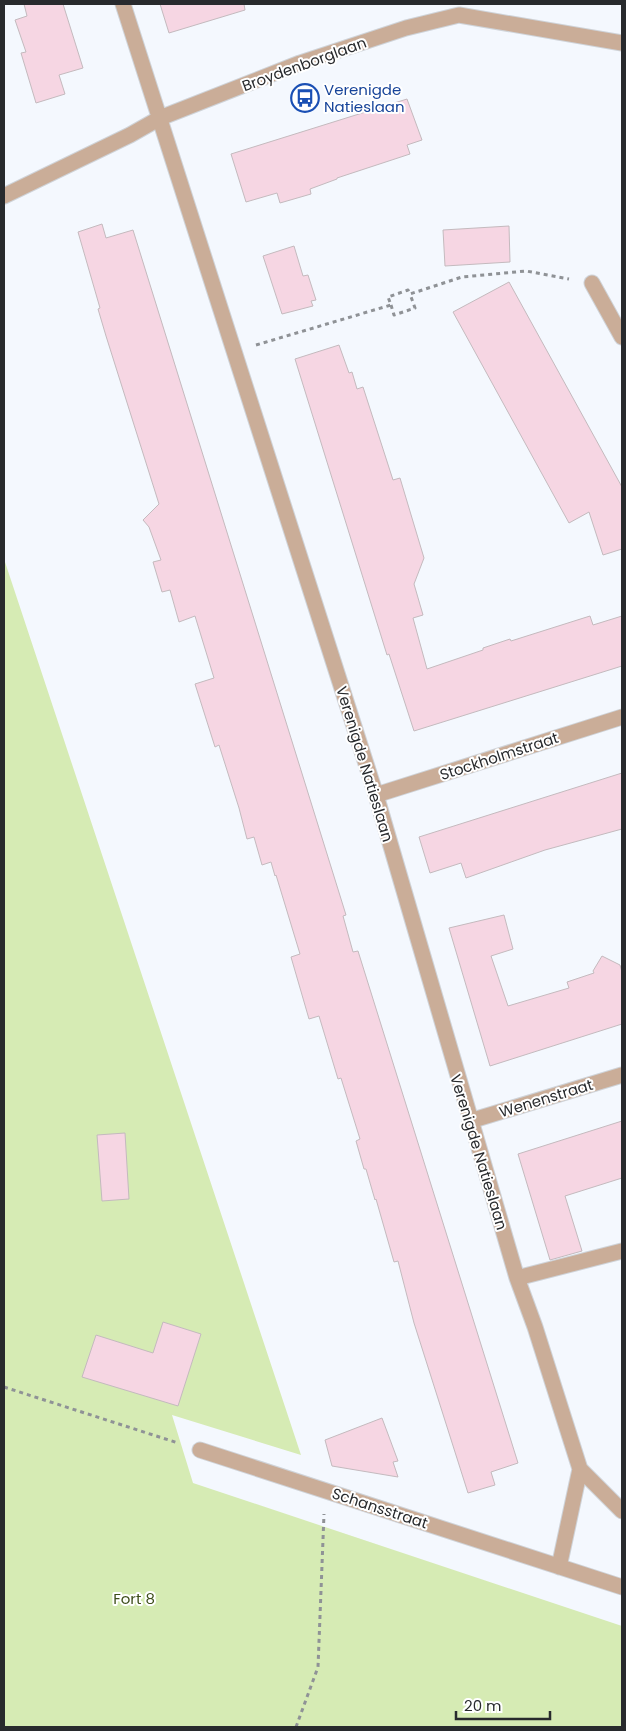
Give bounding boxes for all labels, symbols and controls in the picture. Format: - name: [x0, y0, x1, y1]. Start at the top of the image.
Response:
- street label: Broydenborglaan: [239, 32, 369, 96]
- place label: Verenigde Natieslaan: [324, 79, 405, 117]
- bus stop icon: Verenigde Natieslaan: [290, 83, 320, 113]
- street label: Verenigde Natieslaan: [331, 684, 399, 844]
- street label: Stockholmstraat: [437, 727, 561, 785]
- street label: Verenigde Natieslaan: [445, 1072, 513, 1232]
- street label: Wenenstraat: [497, 1074, 595, 1122]
- street label: Schansstraat: [329, 1483, 431, 1533]
- park label: Fort 8: [113, 1588, 155, 1609]
- scale bar: [456, 1688, 550, 1720]
- text: 20 m: [464, 1695, 502, 1716]

